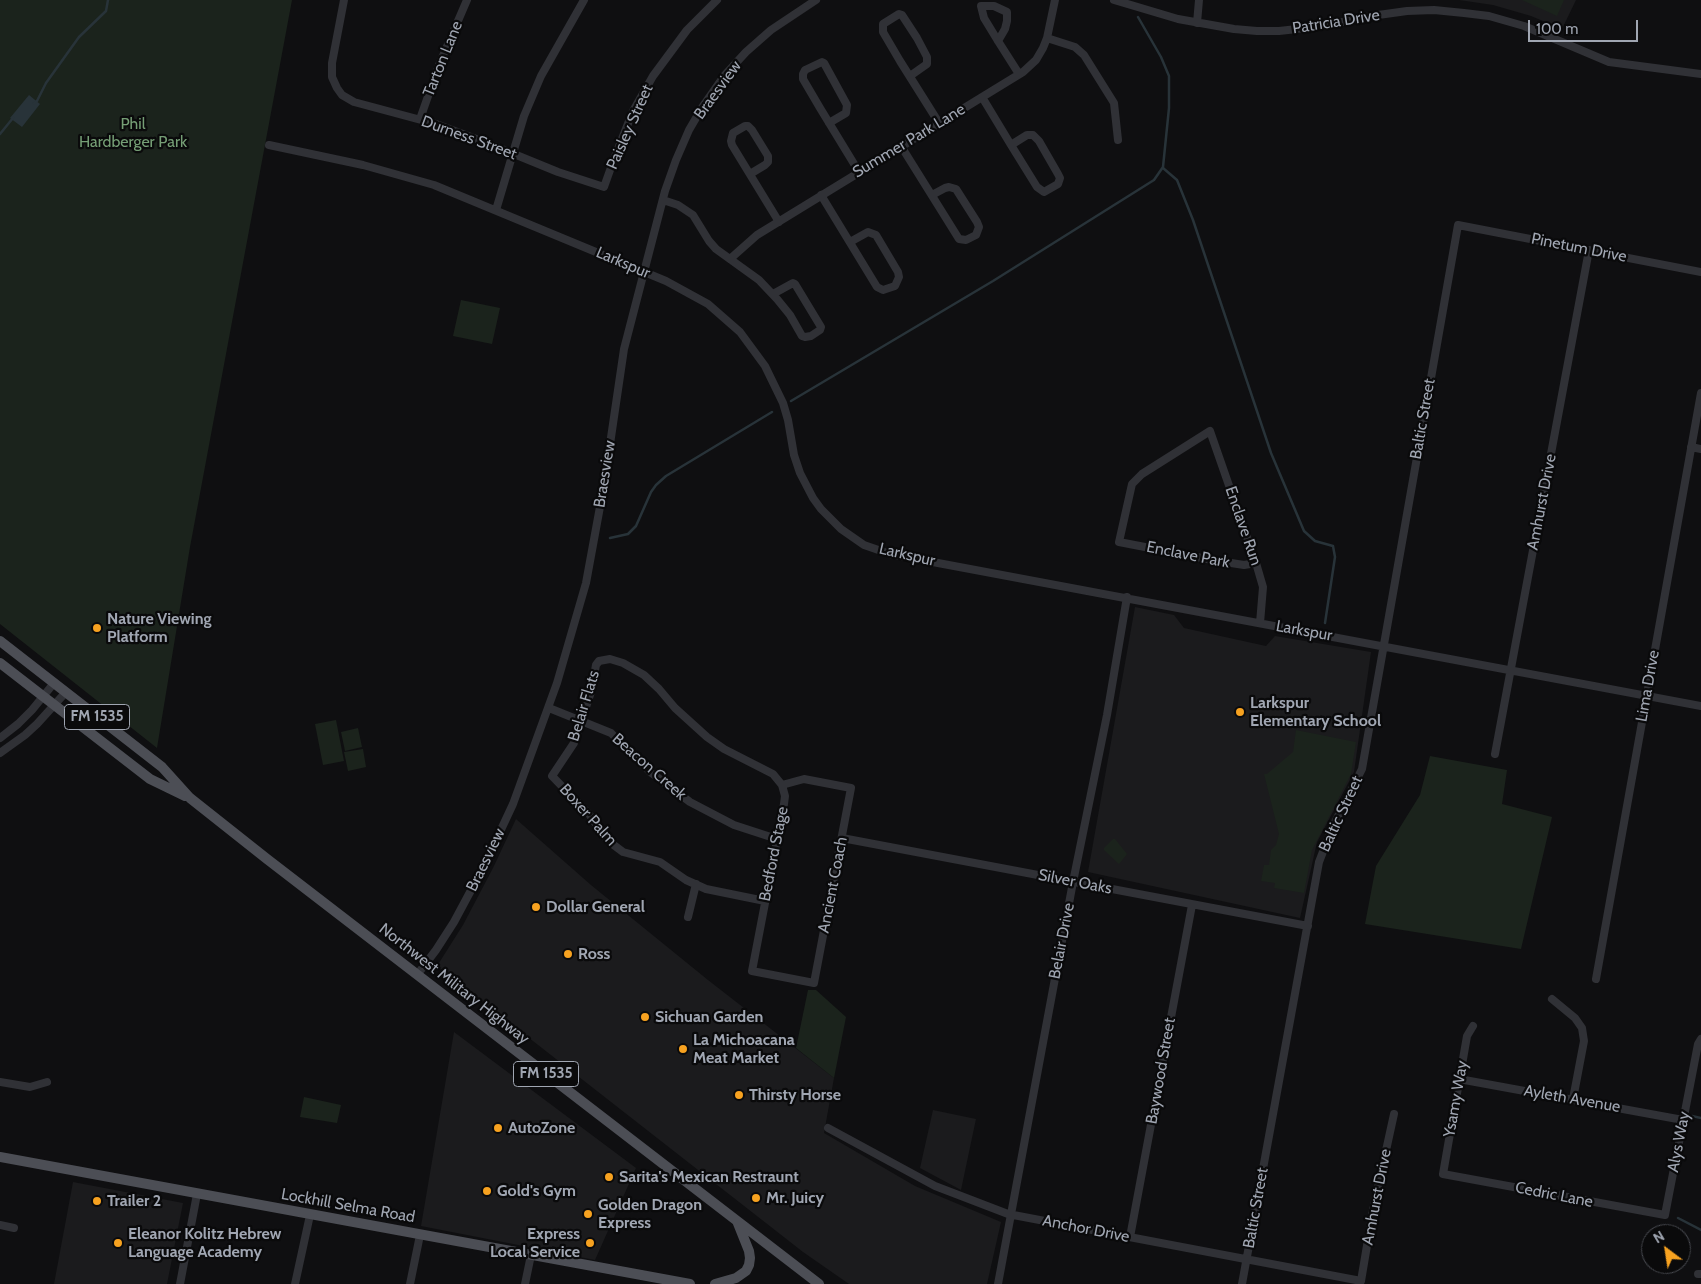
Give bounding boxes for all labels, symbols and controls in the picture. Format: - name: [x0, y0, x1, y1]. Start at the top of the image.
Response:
- street label: Patricia Drive: [1291, 6, 1381, 38]
- scale bar: [1531, 10, 1641, 42]
- street label: Tarton Lane: [419, 18, 467, 100]
- text: 100 m: [1536, 20, 1578, 38]
- street label: Braesview: [690, 57, 746, 123]
- street label: Paisley Street: [603, 81, 657, 173]
- street label: Summer Park Lane: [849, 100, 969, 182]
- street label: Durness Street: [419, 112, 519, 164]
- park label: Phil Hardberger Park: [79, 114, 187, 152]
- street label: Pinetum Drive: [1530, 229, 1628, 267]
- street label: Larkspur: [593, 243, 653, 283]
- street label: Baltic Street: [1406, 377, 1440, 461]
- street label: Braesview: [590, 439, 620, 509]
- street label: Amhurst Drive: [1523, 452, 1561, 552]
- street label: Enclave Run: [1221, 484, 1265, 568]
- street label: Enclave Park: [1145, 538, 1231, 572]
- street label: Larkspur: [877, 539, 937, 571]
- place label: Nature Viewing Platform: [107, 609, 212, 647]
- street label: Larkspur: [1274, 617, 1334, 645]
- marker: Nature Viewing Platform: [91, 622, 103, 634]
- street label: Lima Drive: [1632, 649, 1664, 723]
- street label: Belair Flats: [564, 668, 604, 744]
- place label: Larkspur Elementary School: [1250, 693, 1381, 731]
- road number: FM 1535: [64, 704, 130, 730]
- marker: Larkspur Elementary School: [1234, 706, 1246, 718]
- street label: Beacon Creek: [608, 730, 690, 804]
- street label: Baltic Street: [1315, 773, 1367, 855]
- street label: Boxer Palm: [555, 780, 621, 850]
- street label: Bedford Stage: [755, 805, 793, 903]
- street label: Braesview: [462, 825, 510, 895]
- street label: Ancient Coach: [814, 835, 852, 935]
- street label: Silver Oaks: [1037, 865, 1113, 899]
- place label: Dollar General: [546, 897, 645, 917]
- marker: Dollar General: [530, 901, 542, 913]
- street label: Belair Drive: [1045, 901, 1079, 981]
- street label: Northwest Military Highway: [375, 919, 533, 1049]
- place label: Ross: [578, 944, 610, 964]
- marker: Ross: [562, 948, 574, 960]
- place label: Sichuan Garden: [655, 1007, 763, 1027]
- marker: Sichuan Garden: [639, 1011, 651, 1023]
- street label: Baywood Street: [1142, 1016, 1180, 1126]
- place label: La Michoacana Meat Market: [693, 1030, 795, 1068]
- marker: La Michoacana Meat Market: [677, 1043, 689, 1055]
- street label: Ysamy Way: [1440, 1059, 1472, 1139]
- road number: FM 1535: [514, 1062, 578, 1086]
- street label: Ayleth Avenue: [1522, 1081, 1622, 1117]
- place label: Thirsty Horse: [749, 1085, 841, 1105]
- marker: Thirsty Horse: [733, 1089, 745, 1101]
- street label: Alys Way: [1664, 1110, 1694, 1174]
- place label: AutoZone: [508, 1118, 575, 1138]
- marker: AutoZone: [492, 1122, 504, 1134]
- street label: Amhurst Drive: [1358, 1147, 1396, 1247]
- street label: Baltic Street: [1239, 1166, 1273, 1250]
- place label: Sarita's Mexican Restraunt: [619, 1167, 799, 1187]
- marker: Sarita's Mexican Restraunt: [603, 1171, 615, 1183]
- street label: Cedric Lane: [1513, 1178, 1595, 1212]
- place label: Gold's Gym: [497, 1181, 576, 1201]
- street label: Lockhill Selma Road: [280, 1185, 416, 1227]
- marker: Gold's Gym: [481, 1185, 493, 1197]
- place label: Mr. Juicy: [766, 1188, 824, 1208]
- place label: Trailer 2: [107, 1191, 161, 1211]
- marker: Mr. Juicy: [750, 1192, 762, 1204]
- marker: Trailer 2: [91, 1195, 103, 1207]
- place label: Golden Dragon Express: [598, 1195, 702, 1233]
- marker: Golden Dragon Express: [582, 1208, 594, 1220]
- street label: Anchor Drive: [1041, 1211, 1131, 1247]
- place label: Eleanor Kolitz Hebrew Language Academy: [128, 1224, 281, 1262]
- place label: Express Local Service: [490, 1224, 580, 1262]
- north arrow: [1641, 1224, 1691, 1274]
- text: N: [1650, 1227, 1668, 1247]
- marker: Eleanor Kolitz Hebrew Language Academy: [112, 1237, 124, 1249]
- marker: Express Local Service: [584, 1237, 596, 1249]

